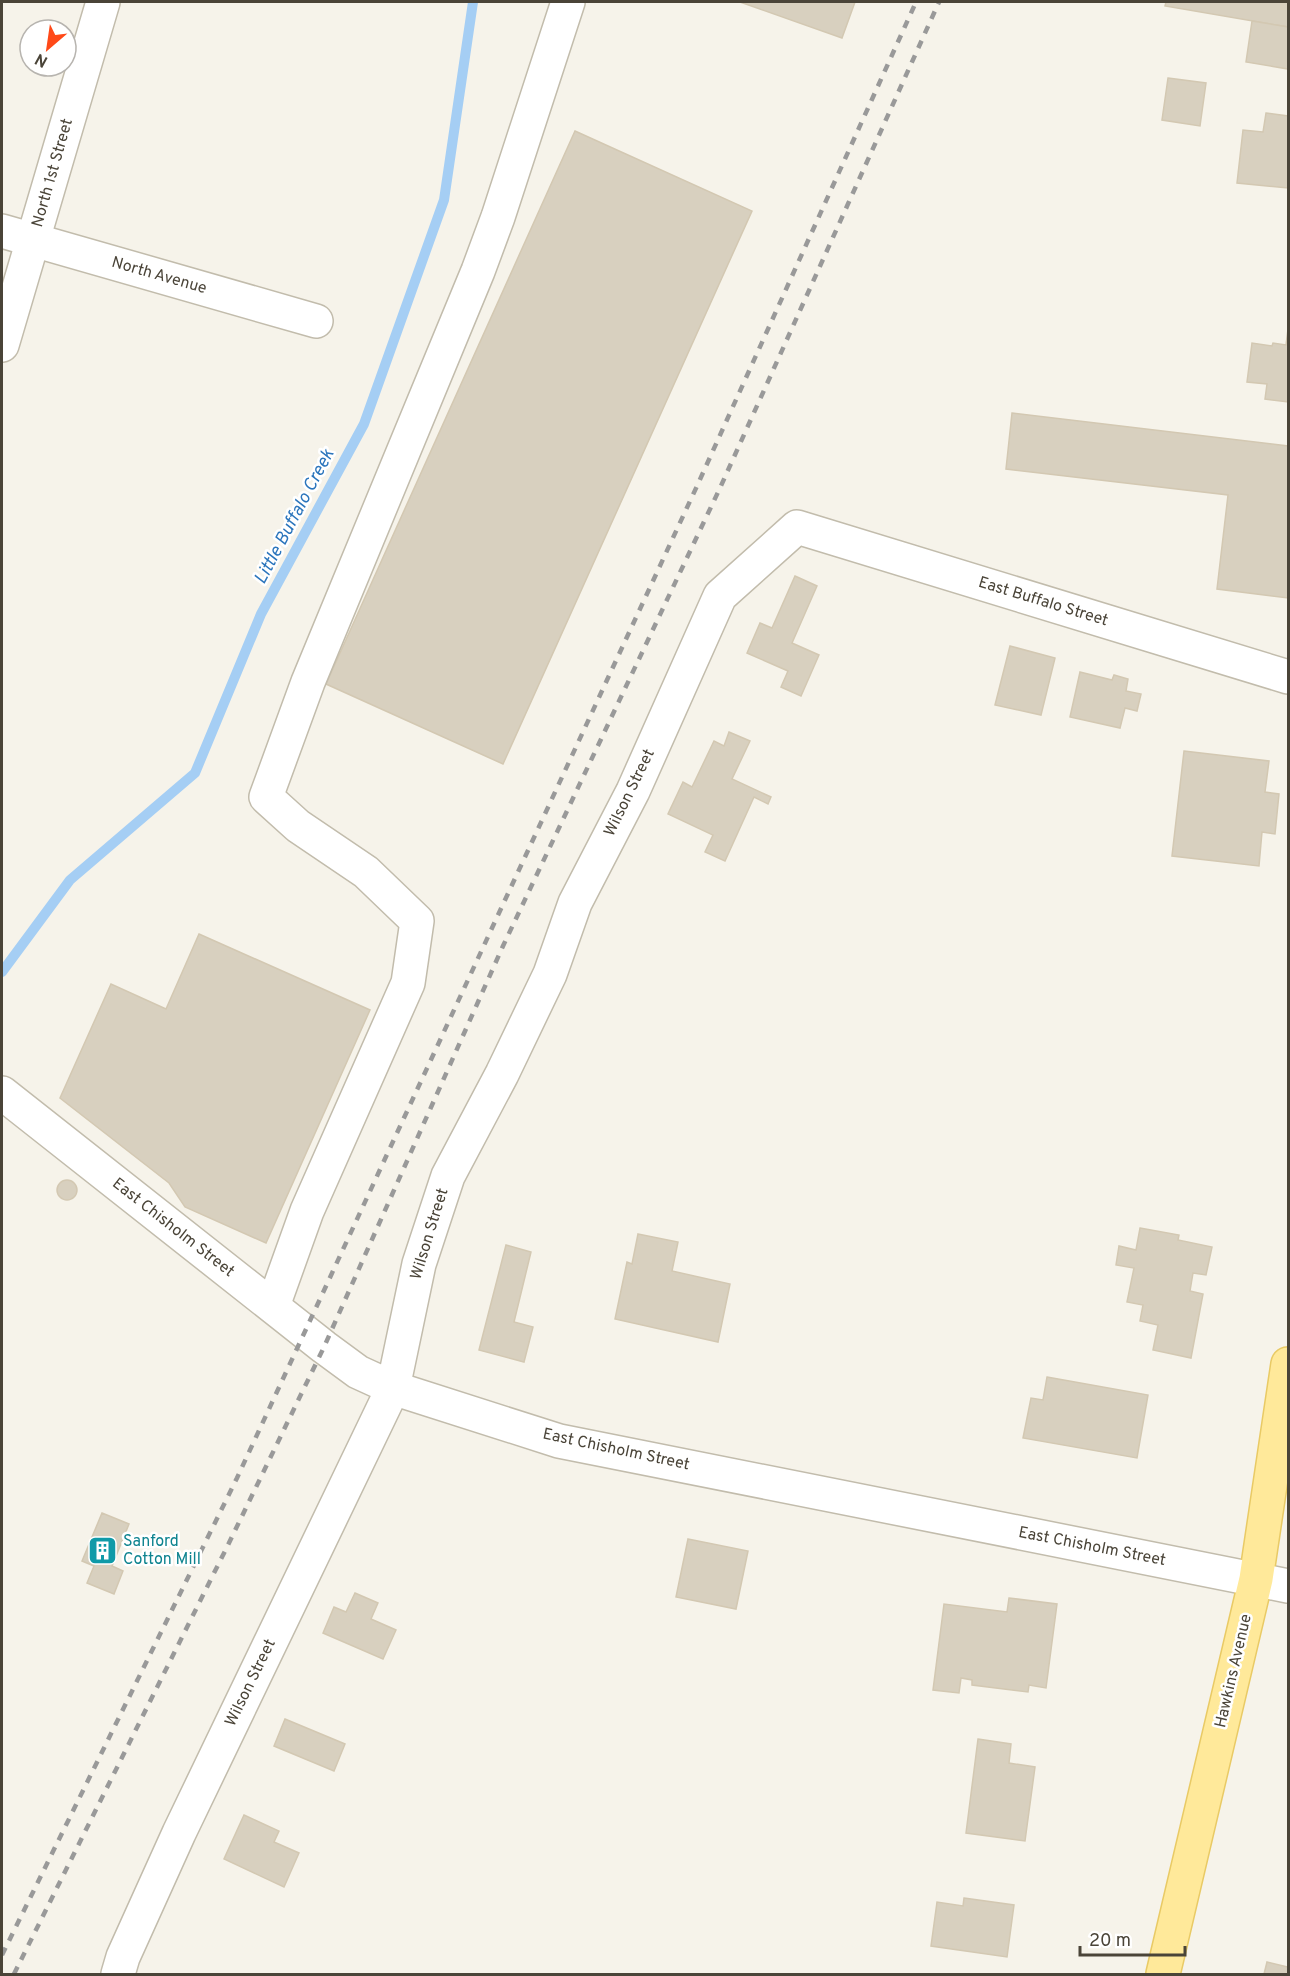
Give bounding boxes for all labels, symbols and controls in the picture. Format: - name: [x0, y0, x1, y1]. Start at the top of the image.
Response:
- north arrow: [18, 18, 78, 78]
- text: N: [32, 48, 52, 71]
- street label: North 1st Street: [28, 116, 78, 230]
- street label: North Avenue: [109, 253, 209, 299]
- water label: Little Buffalo Creek: [250, 445, 341, 588]
- street label: East Buffalo Street: [976, 573, 1110, 631]
- street label: Wilson Street: [600, 746, 660, 840]
- street label: East Chisholm Street: [108, 1174, 238, 1282]
- street label: Wilson Street: [407, 1186, 453, 1282]
- street label: East Chisholm Street: [541, 1425, 691, 1475]
- street label: East Chisholm Street: [1017, 1523, 1167, 1571]
- place label: Sanford Cotton Mill: [123, 1532, 201, 1570]
- building icon: Sanford Cotton Mill: [86, 1535, 118, 1567]
- street label: Hawkins Avenue: [1211, 1612, 1257, 1730]
- street label: Wilson Street: [221, 1636, 281, 1730]
- scale bar: [1080, 1919, 1185, 1957]
- text: 20 m: [1089, 1930, 1131, 1953]

